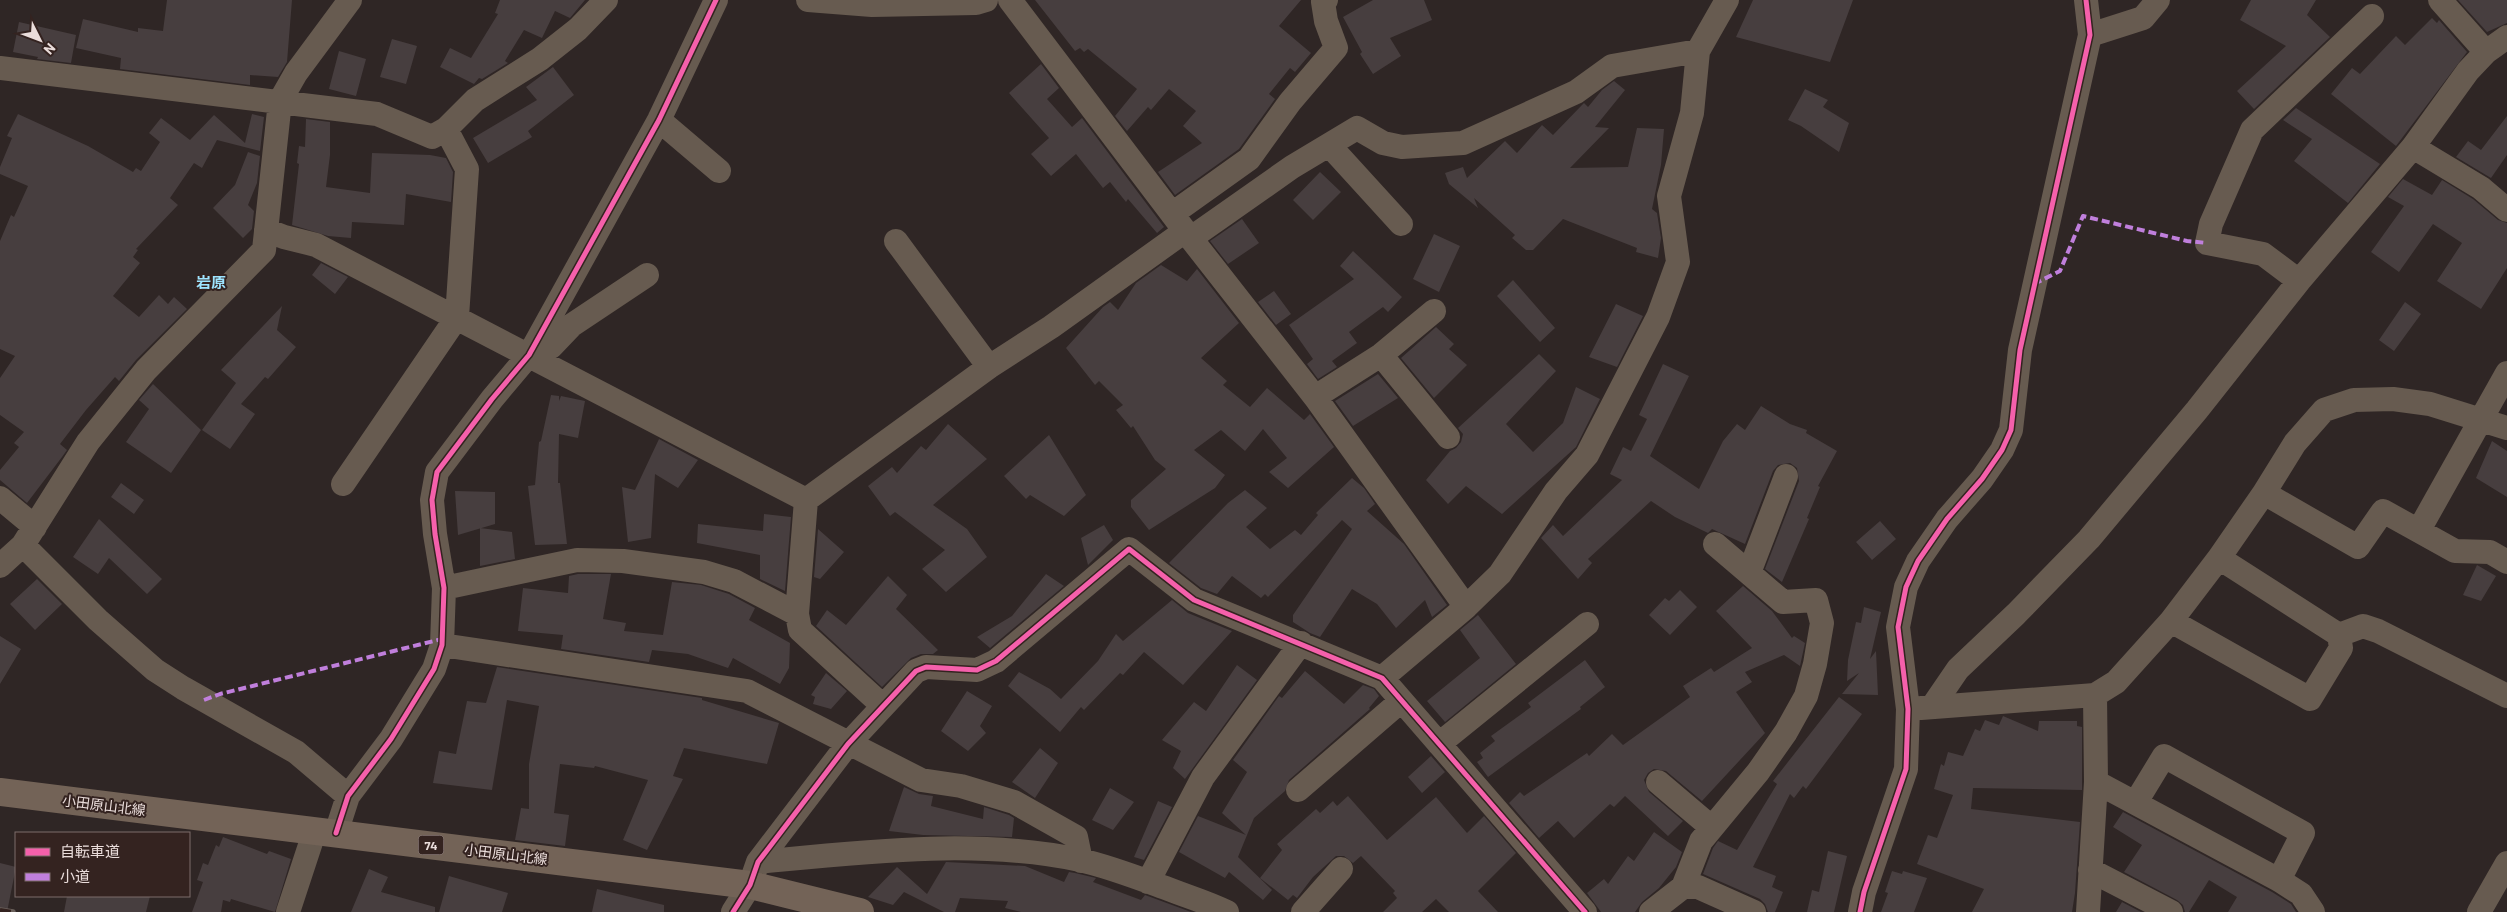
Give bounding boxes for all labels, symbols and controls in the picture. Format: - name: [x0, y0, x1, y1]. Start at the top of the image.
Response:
- north arrow: [15, 15, 65, 65]
- text: N: [41, 40, 59, 58]
- district label: 岩原: [196, 273, 226, 291]
- street label: 小田原山北線: [61, 791, 147, 819]
- legend: [15, 832, 190, 897]
- road number: 74: [418, 836, 444, 854]
- street label: 小田原山北線: [463, 840, 549, 868]
- text: 自転車道: [60, 842, 120, 860]
- text: 小道: [60, 867, 90, 885]

